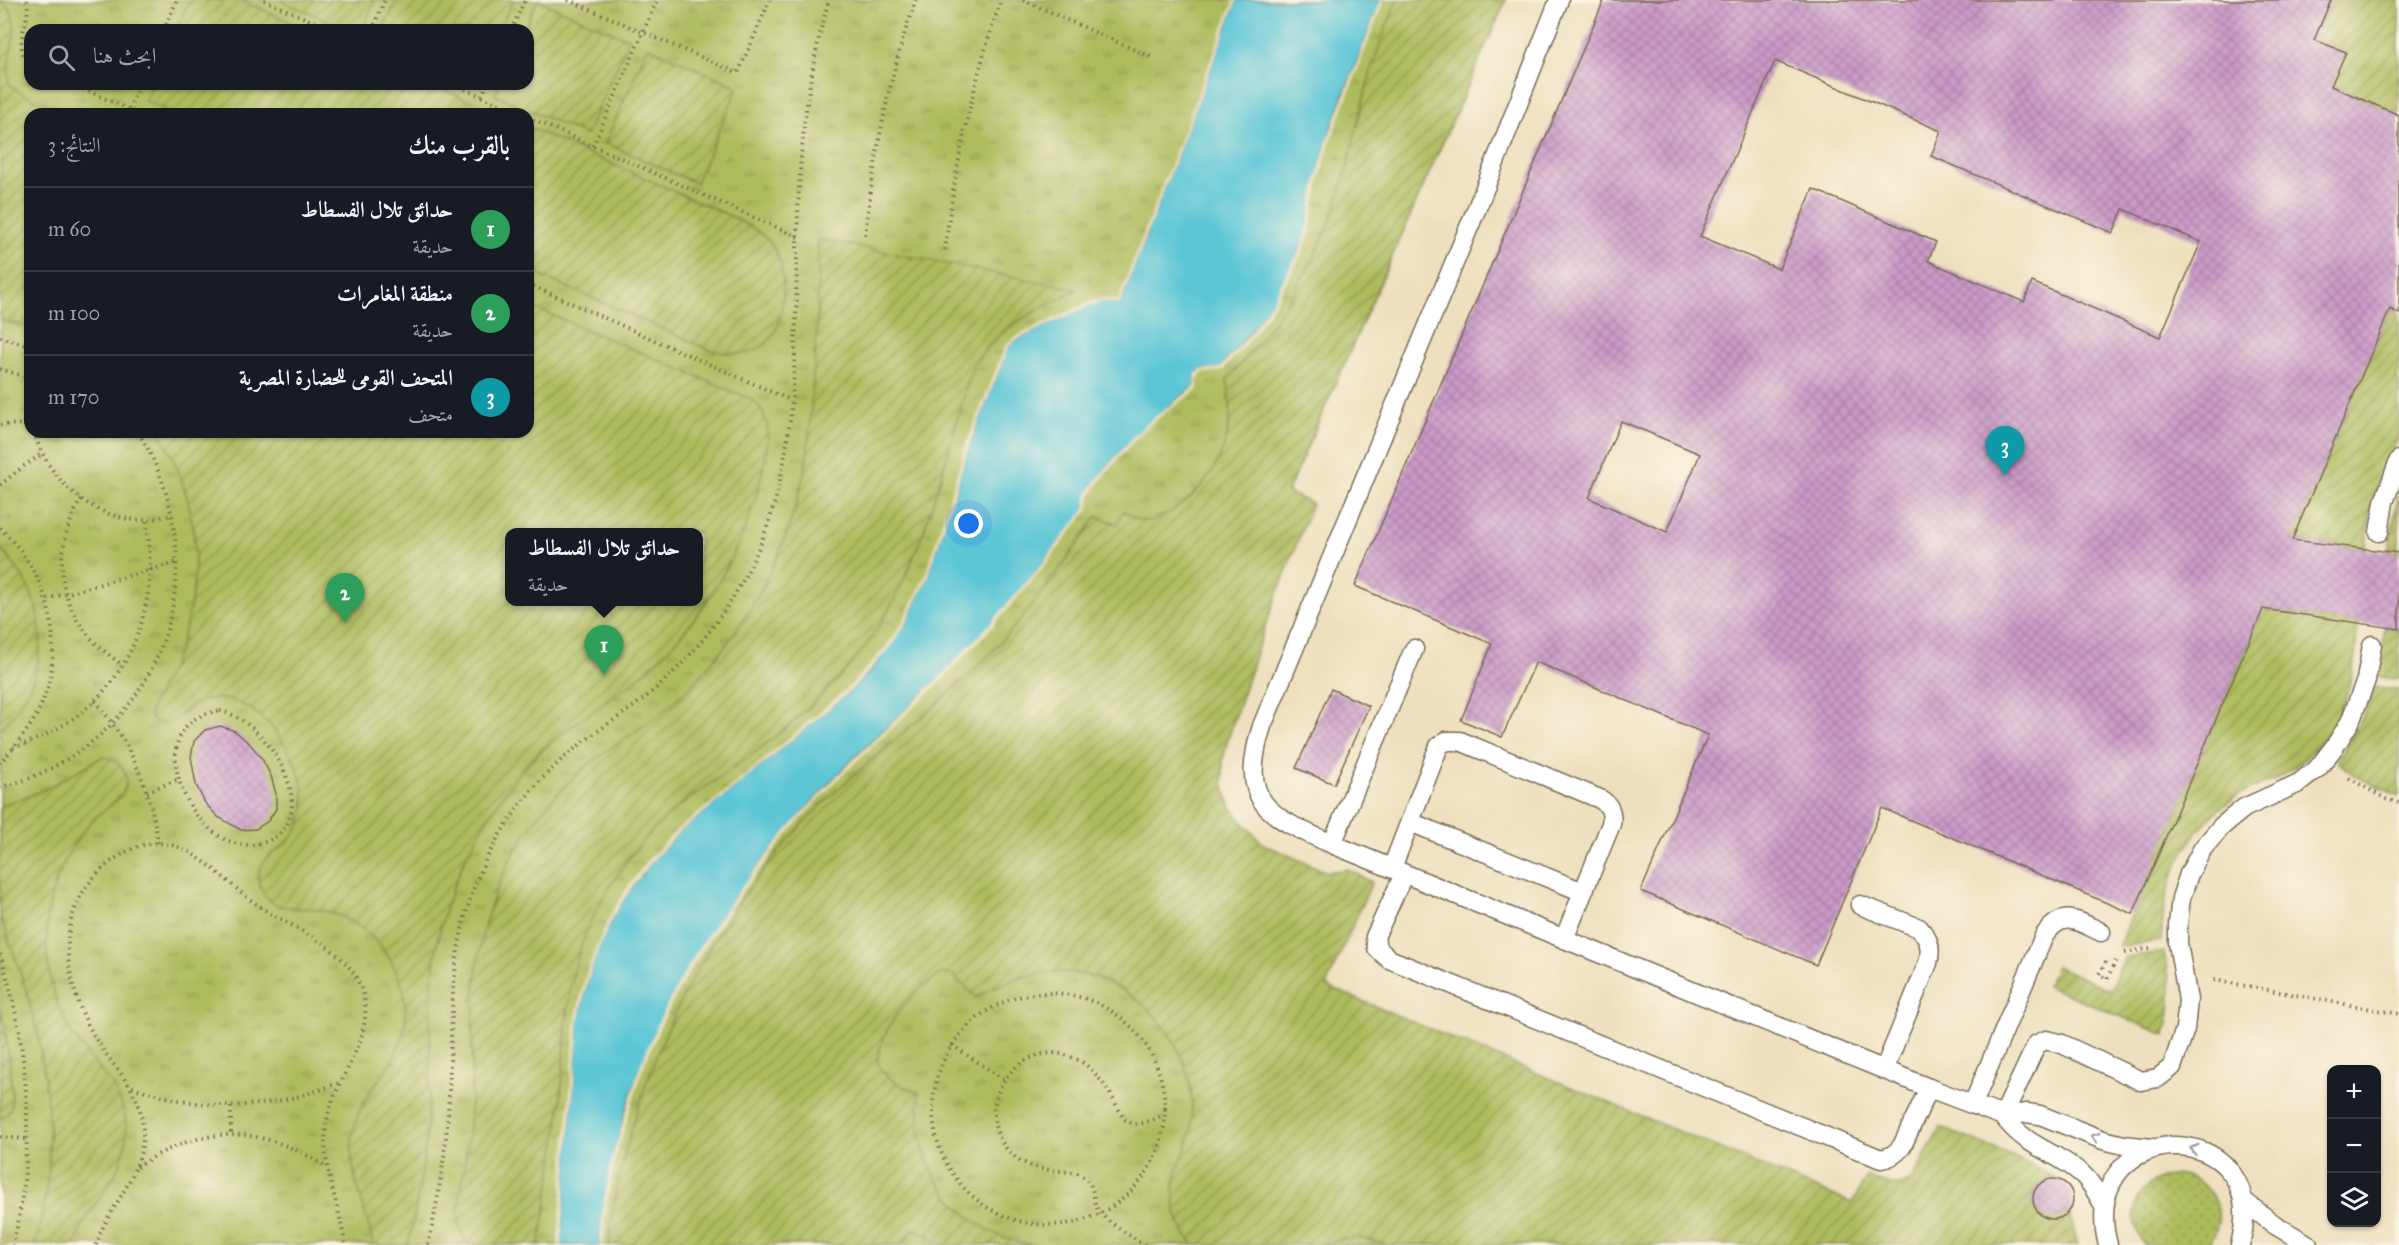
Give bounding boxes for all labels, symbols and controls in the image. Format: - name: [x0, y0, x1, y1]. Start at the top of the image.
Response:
- search box: [24, 24, 534, 90]
- icon: search: [45, 41, 78, 74]
- text: ابحث هنا: [93, 42, 156, 69]
- text: بالقرب منك: [408, 129, 510, 161]
- text: النتائج: 3: [48, 133, 100, 157]
- text: حدائق تلال الفسطاط: [301, 196, 453, 223]
- text: 60 m: [48, 217, 91, 241]
- text: 1: [487, 217, 494, 241]
- text: حديقة: [413, 234, 453, 258]
- text: منطقة المغامرات: [337, 280, 453, 307]
- text: 100 m: [48, 301, 100, 325]
- text: 2: [486, 301, 495, 325]
- text: حديقة: [413, 318, 453, 342]
- text: المتحف القومى للحضارة المصرية: [239, 364, 453, 391]
- text: 170 m: [48, 385, 99, 409]
- text: 3: [487, 385, 495, 409]
- text: متحف: [408, 402, 453, 426]
- pin: 3: [1986, 426, 2024, 476]
- your location: [954, 509, 983, 538]
- popup: [505, 528, 703, 606]
- text: حدائق تلال الفسطاط: [528, 534, 680, 561]
- text: حديقة: [528, 572, 568, 596]
- pin: 2: [326, 574, 364, 623]
- pin: 1: [584, 626, 624, 675]
- map controls: [2327, 1065, 2381, 1227]
- button: +: [2327, 1065, 2381, 1119]
- button: −: [2327, 1119, 2381, 1173]
- one-way arrow: [2090, 1132, 2101, 1144]
- one-way arrow: [2189, 1144, 2200, 1156]
- button: layers: [2327, 1173, 2381, 1227]

